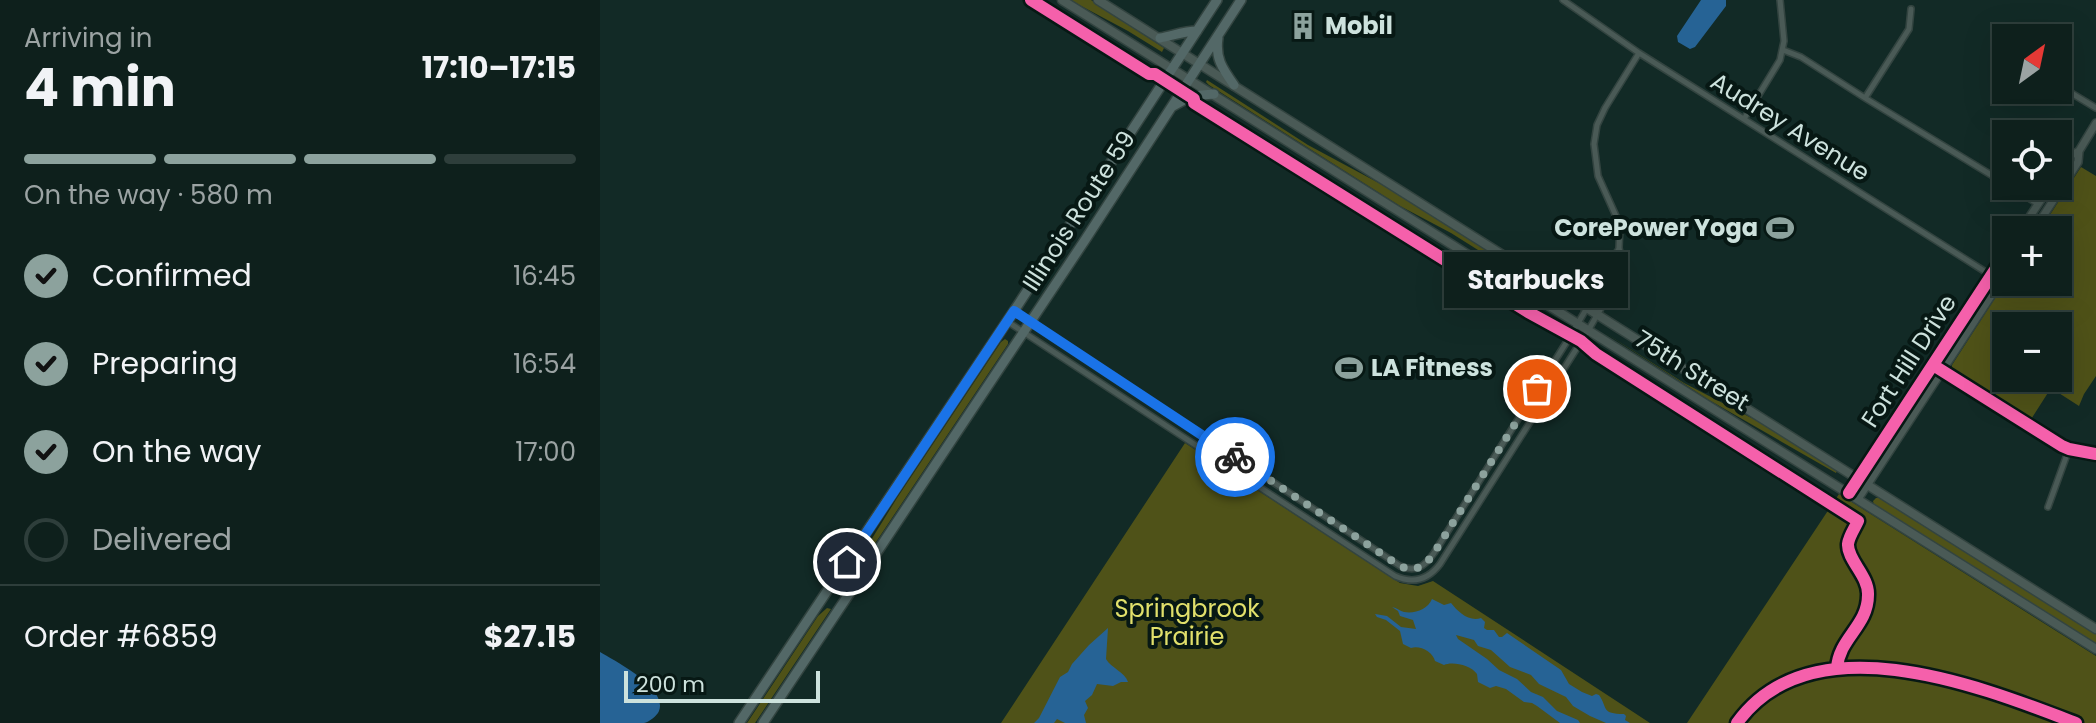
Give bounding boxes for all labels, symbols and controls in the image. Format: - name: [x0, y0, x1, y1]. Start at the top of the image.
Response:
- place label: Mobil: [1325, 9, 1393, 42]
- building icon: Mobil: [1288, 11, 1318, 41]
- text: Arriving in: [24, 20, 153, 56]
- north arrow: [1992, 24, 2072, 104]
- map controls: [1992, 24, 2072, 392]
- text: 17:10–17:15: [422, 46, 576, 89]
- text: 4 min: [24, 51, 176, 124]
- street label: Audrey Avenue: [1705, 64, 1876, 189]
- button: locate: [1992, 120, 2072, 200]
- street label: Illinois Route 59: [1014, 124, 1143, 297]
- text: On the way · 580 m: [24, 177, 273, 213]
- place label: CorePower Yoga: [1554, 211, 1758, 244]
- sports icon: CorePower Yoga: [1765, 213, 1795, 243]
- button: +: [1992, 216, 2072, 296]
- callout: Starbucks: [1445, 253, 1629, 309]
- icon: check: [24, 254, 68, 298]
- text: Confirmed: [92, 254, 252, 297]
- text: 16:45: [513, 258, 576, 294]
- text: Starbucks: [1468, 262, 1604, 298]
- street label: Fort Hill Drive: [1853, 288, 1964, 434]
- button: −: [1992, 312, 2072, 392]
- street label: 75th Street: [1629, 322, 1756, 419]
- icon: check: [24, 342, 68, 386]
- text: Preparing: [92, 342, 238, 385]
- text: 16:54: [513, 346, 576, 382]
- place label: LA Fitness: [1371, 351, 1493, 384]
- sports icon: LA Fitness: [1334, 353, 1364, 383]
- pin: [1503, 355, 1571, 423]
- icon: bag: [1515, 367, 1559, 411]
- courier: [1195, 417, 1275, 497]
- icon: check: [24, 430, 68, 474]
- text: On the way: [92, 430, 261, 473]
- text: 17:00: [515, 434, 576, 470]
- icon: bike: [1213, 435, 1257, 479]
- text: Delivered: [92, 518, 232, 561]
- pin: [813, 528, 881, 596]
- icon: home: [825, 540, 869, 584]
- park label: Springbrook Prairie: [1114, 592, 1260, 653]
- text: Order #6859: [24, 615, 218, 658]
- text: $27.15: [484, 615, 576, 658]
- scale bar: [624, 667, 820, 703]
- text: 200 m: [636, 669, 705, 700]

